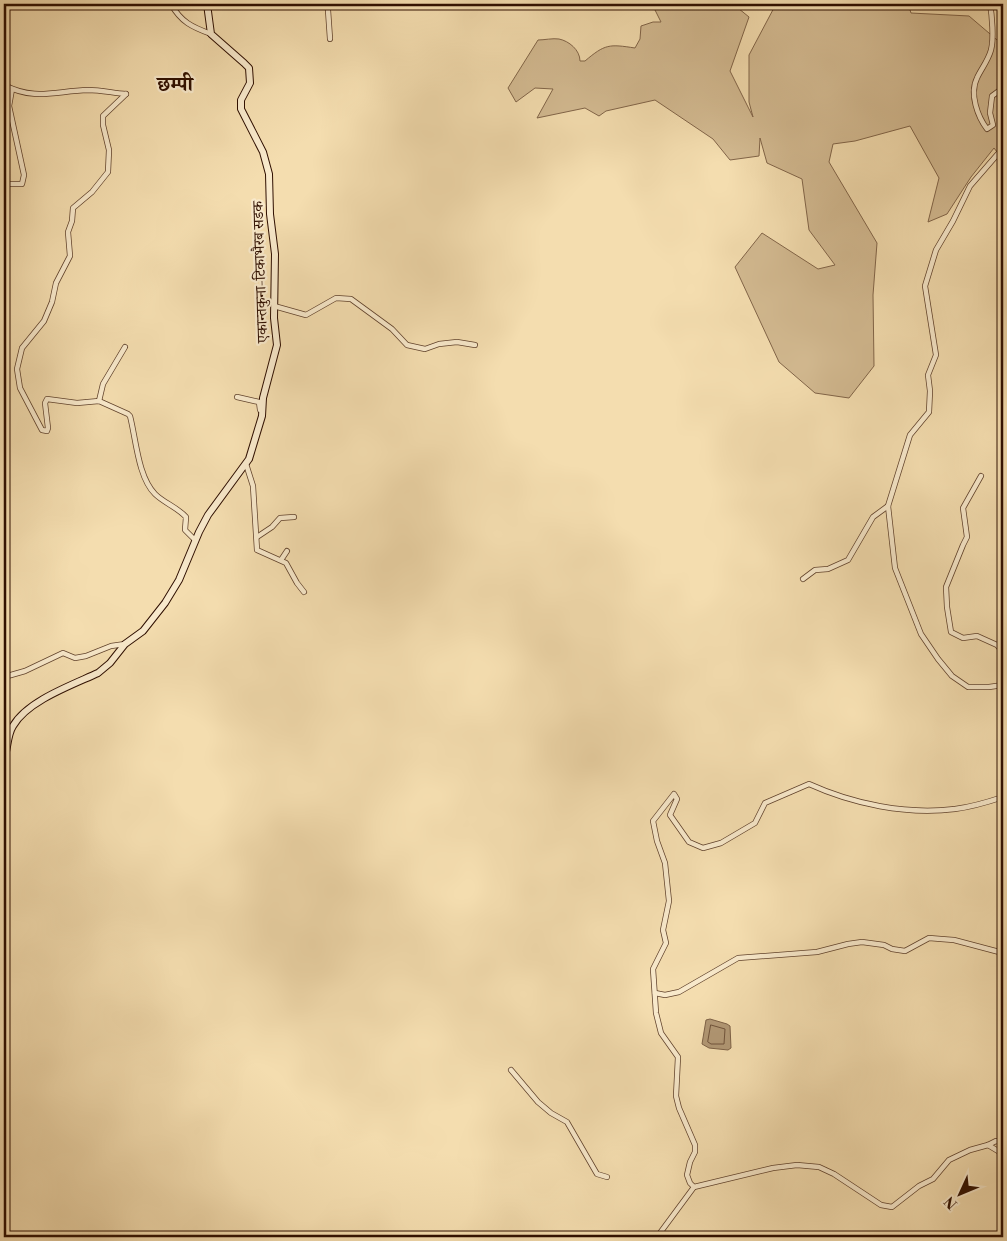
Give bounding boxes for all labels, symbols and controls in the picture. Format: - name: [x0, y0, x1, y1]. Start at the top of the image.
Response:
- district label: छम्पी: [155, 72, 194, 98]
- street label: एकान्तकुना-टिकाभैरब सडक: [248, 199, 273, 344]
- north arrow: [934, 1168, 984, 1218]
- text: N: [941, 1192, 962, 1213]

